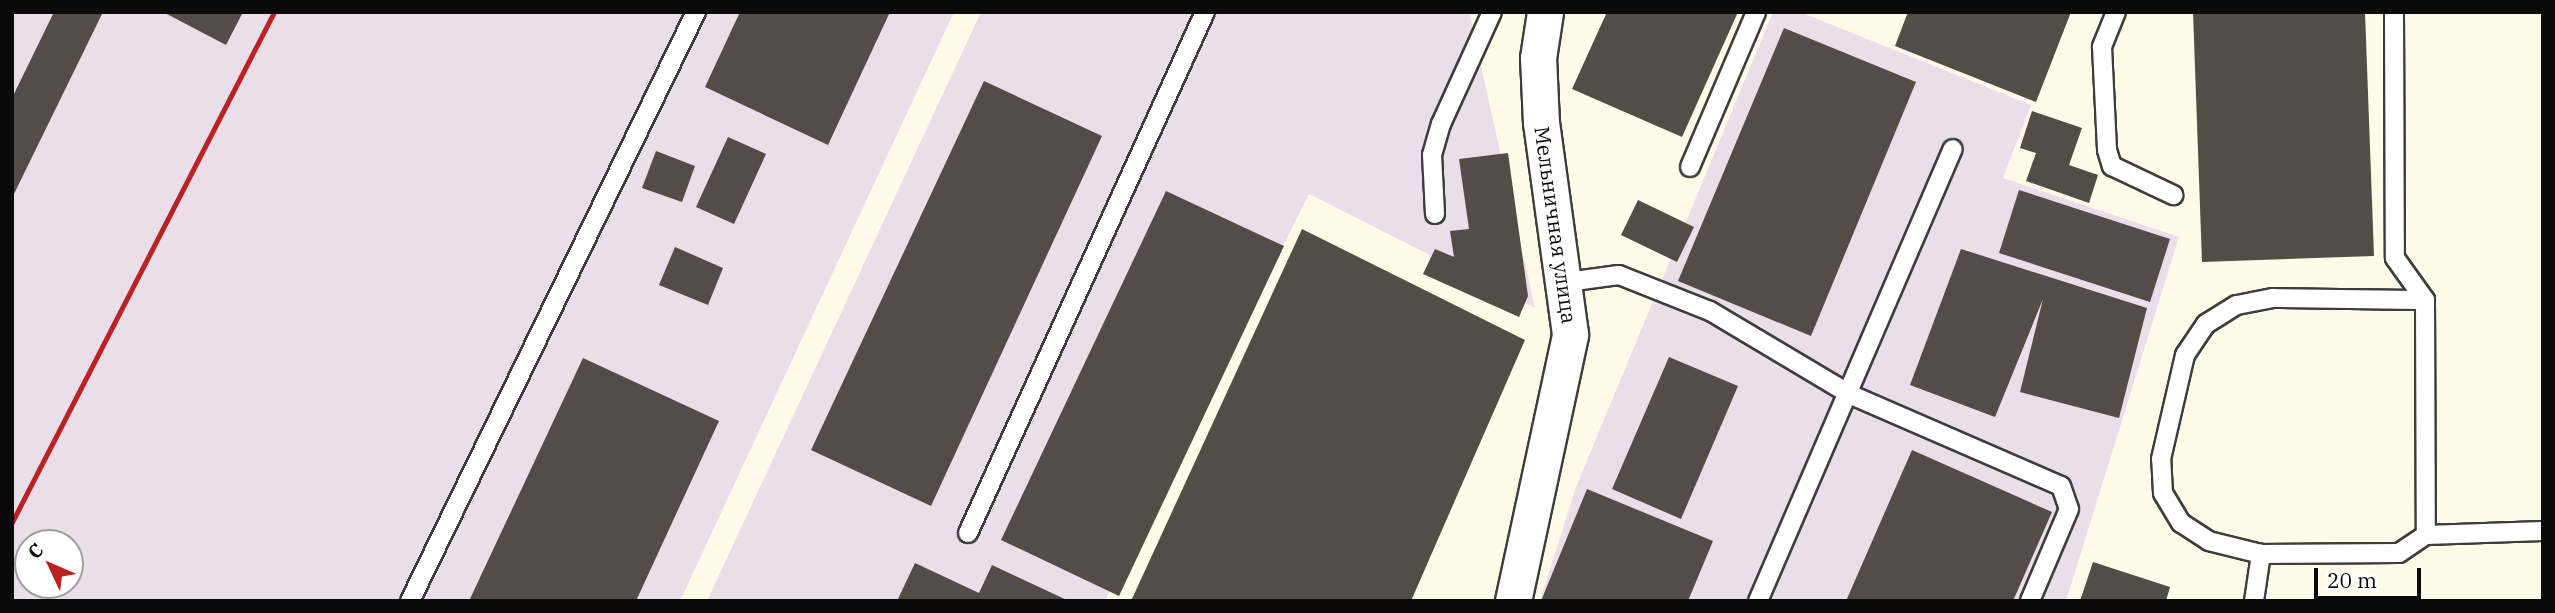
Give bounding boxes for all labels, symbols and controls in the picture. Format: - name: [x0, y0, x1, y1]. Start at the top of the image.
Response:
- street label: Мельничная улица: [1530, 125, 1582, 325]
- north arrow: [14, 529, 84, 599]
- text: С: [22, 538, 48, 564]
- scale bar: [2317, 554, 2424, 598]
- text: 20 m: [2327, 566, 2377, 594]

